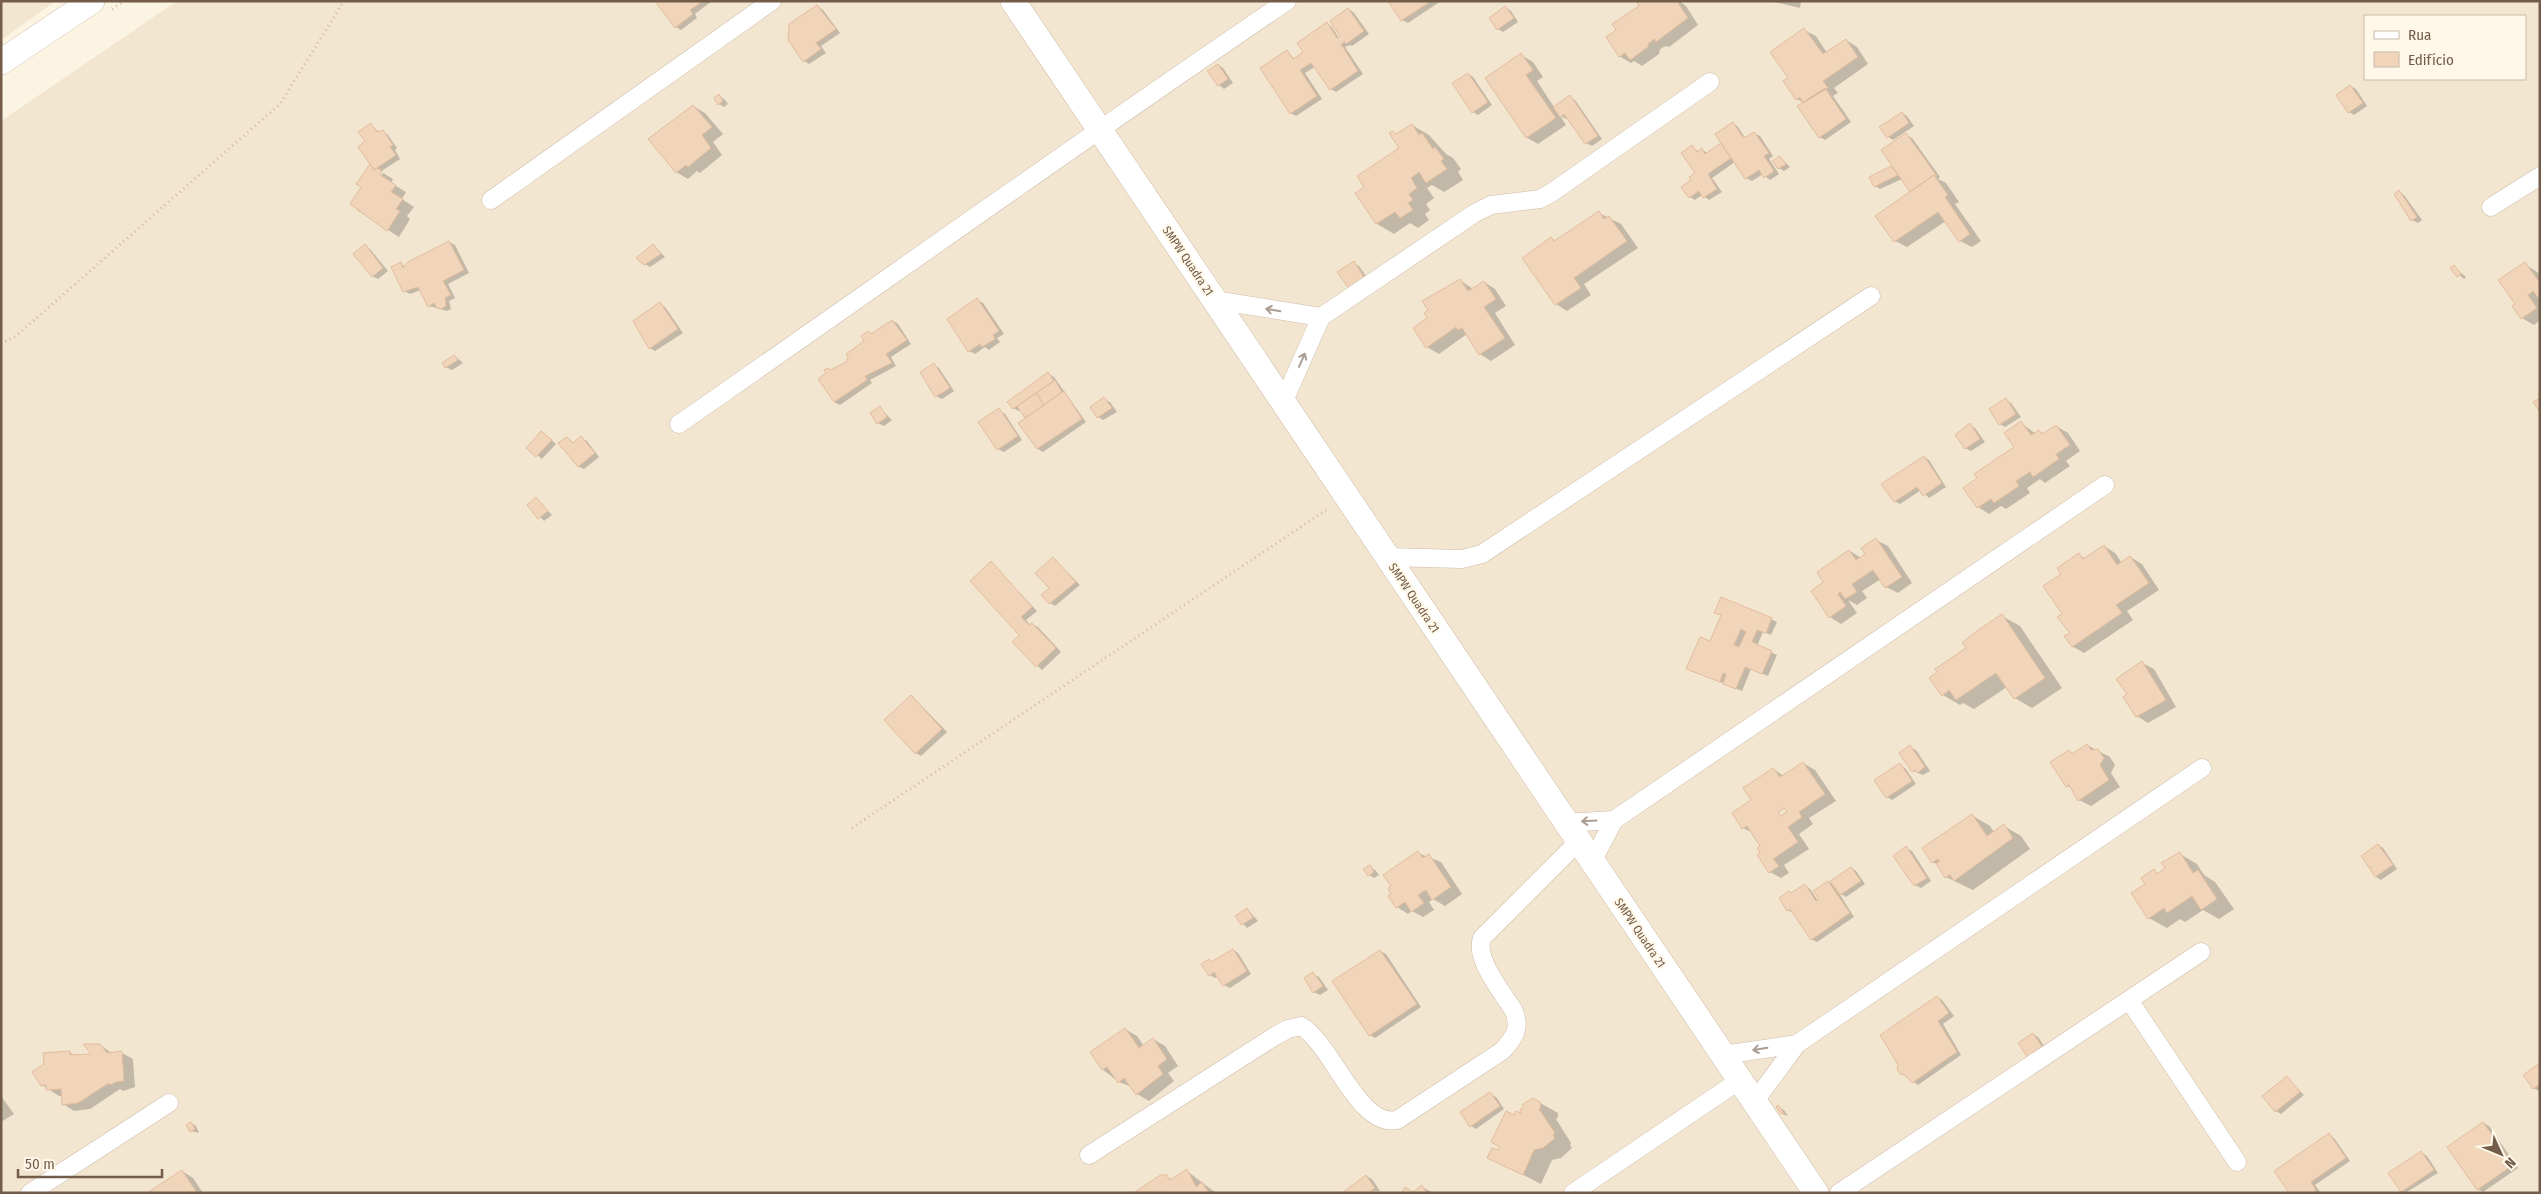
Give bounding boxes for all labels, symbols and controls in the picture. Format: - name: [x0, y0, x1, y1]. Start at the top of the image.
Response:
- legend: [2364, 15, 2526, 80]
- text: Rua: [2408, 26, 2431, 44]
- text: Edifício: [2408, 51, 2454, 69]
- street label: SMPW Quadra 21: [1160, 224, 1216, 298]
- one-way arrow: [1265, 304, 1281, 314]
- one-way arrow: [1297, 353, 1307, 368]
- street label: SMPW Quadra 21: [1386, 561, 1442, 635]
- one-way arrow: [1582, 817, 1598, 826]
- street label: SMPW Quadra 21: [1612, 896, 1668, 970]
- one-way arrow: [1752, 1045, 1768, 1055]
- north arrow: [2476, 1129, 2526, 1179]
- scale bar: [18, 1146, 161, 1178]
- text: N: [2501, 1154, 2519, 1172]
- text: 50 m: [25, 1155, 55, 1173]

